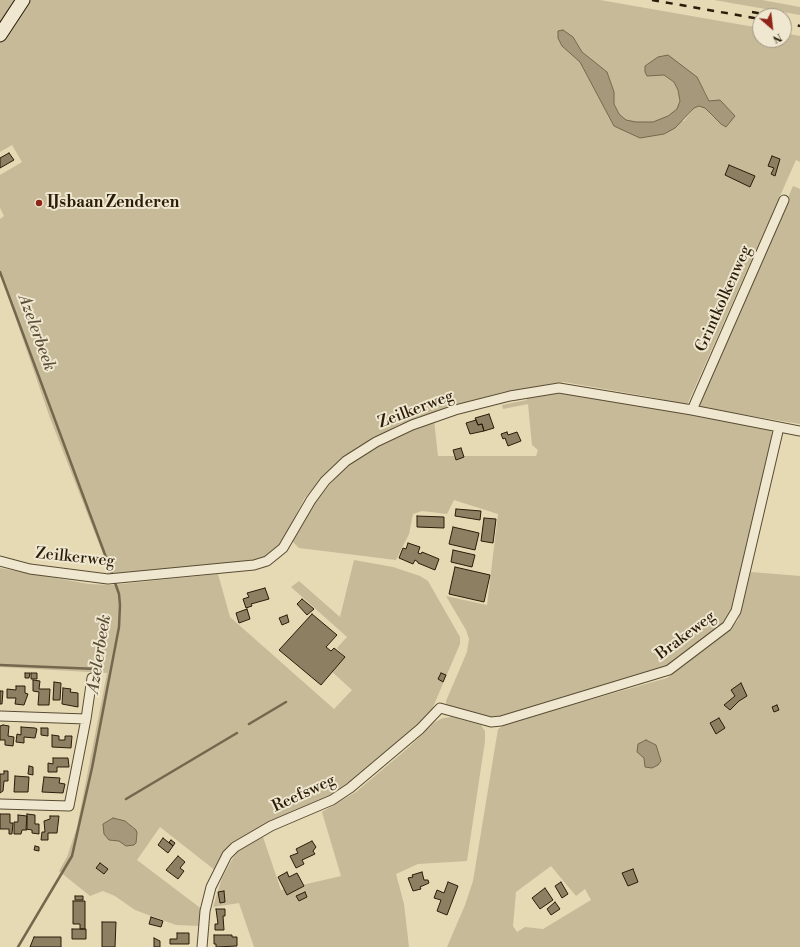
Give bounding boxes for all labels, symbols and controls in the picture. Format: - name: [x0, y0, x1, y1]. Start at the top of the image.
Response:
- north arrow: [752, 8, 792, 48]
- text: N: [770, 29, 784, 46]
- place label: IJsbaan Zenderen: [47, 193, 179, 213]
- marker: IJsbaan Zenderen: [34, 198, 44, 208]
- street label: Grintkolkenweg: [692, 243, 756, 355]
- water label: Azelerbeek: [13, 292, 59, 374]
- street label: Zeilkerweg: [375, 387, 457, 433]
- street label: Zeilkerweg: [34, 544, 116, 572]
- street label: Brakeweg: [652, 607, 720, 665]
- water label: Azelerbeek: [84, 613, 116, 695]
- street label: Reefsweg: [269, 771, 339, 817]

